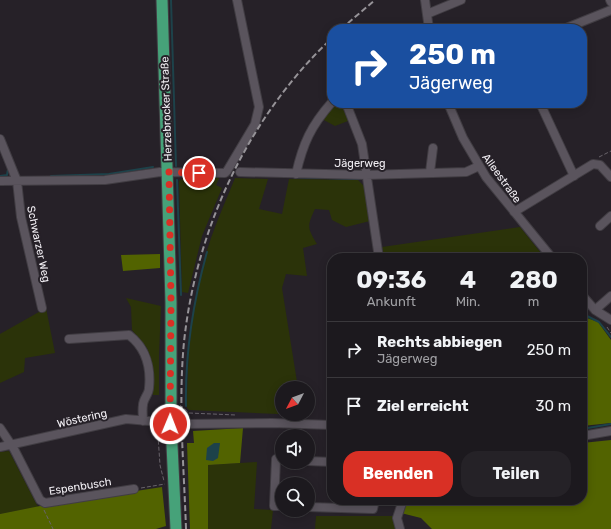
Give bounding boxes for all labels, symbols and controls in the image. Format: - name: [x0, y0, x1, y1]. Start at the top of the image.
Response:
- text: 250 m: [409, 38, 496, 71]
- icon: right: [343, 40, 395, 92]
- street label: Herzebrocker Straße: [158, 56, 175, 162]
- text: Jägerweg: [409, 72, 493, 94]
- street label: Alleestraße: [479, 151, 524, 205]
- pin: [182, 156, 216, 190]
- street label: Jägerweg: [334, 157, 386, 170]
- icon: arrive: [188, 162, 210, 184]
- street label: Schwarzer Weg: [24, 205, 53, 284]
- text: 09:36: [356, 266, 426, 294]
- text: 4: [460, 266, 476, 294]
- text: 280: [510, 266, 558, 294]
- text: Ankunft: [367, 294, 416, 309]
- text: Min.: [456, 294, 480, 309]
- text: m: [528, 294, 539, 309]
- text: Rechts abbiegen: [377, 333, 502, 351]
- icon: right: [343, 339, 365, 361]
- text: 250 m: [527, 341, 571, 359]
- text: Jägerweg: [377, 351, 438, 366]
- north arrow: [275, 381, 315, 421]
- map controls: [275, 381, 315, 517]
- icon: arrive: [343, 395, 365, 417]
- text: Ziel erreicht: [377, 397, 469, 415]
- text: 30 m: [535, 397, 571, 415]
- position arrow: [149, 403, 191, 445]
- street label: Wöstering: [56, 406, 108, 431]
- button: sound: [275, 429, 315, 469]
- button: Beenden: [343, 451, 453, 497]
- button: Teilen: [461, 451, 571, 497]
- street label: Espenbusch: [48, 475, 112, 498]
- button: search: [275, 477, 315, 517]

